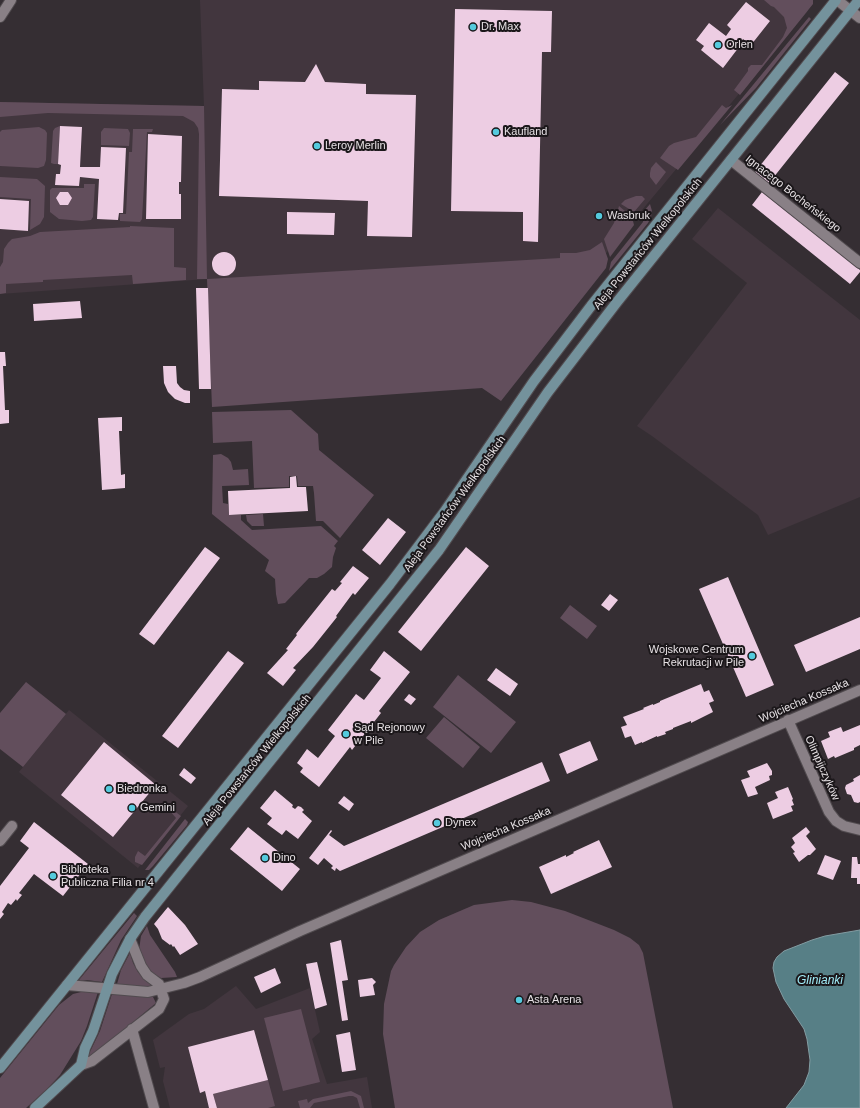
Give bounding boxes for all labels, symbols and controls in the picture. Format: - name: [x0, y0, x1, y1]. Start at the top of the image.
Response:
- place label: Dr. Max: [481, 20, 519, 34]
- marker: Dr. Max: [468, 22, 478, 32]
- place label: Orlen: [726, 38, 753, 52]
- marker: Orlen: [713, 40, 723, 50]
- place label: Kaufland: [504, 125, 547, 139]
- marker: Kaufland: [491, 127, 501, 137]
- place label: Leroy Merlin: [325, 139, 386, 153]
- marker: Leroy Merlin: [312, 141, 322, 151]
- street label: Ignacego Bocheńskiego: [743, 153, 843, 235]
- street label: Aleja Powstańców Wielkopolskich: [591, 176, 705, 312]
- place label: Wasbruk: [607, 209, 650, 223]
- marker: Wasbruk: [594, 211, 604, 221]
- street label: Aleja Powstańców Wielkopolskich: [401, 433, 509, 575]
- place label: Wojskowe Centrum Rekrutacji w Pile: [649, 643, 744, 669]
- marker: Wojskowe Centrum Rekrutacji w Pile: [747, 651, 757, 661]
- street label: Wojciecha Kossaka: [757, 676, 851, 726]
- street label: Aleja Powstańców Wielkopolskich: [200, 692, 314, 828]
- place label: Sąd Rejonowy w Pile: [354, 721, 425, 747]
- marker: Sąd Rejonowy w Pile: [341, 729, 351, 739]
- street label: Olimpijczyków: [802, 733, 842, 803]
- place label: Biedronka: [117, 782, 167, 796]
- marker: Biedronka: [104, 784, 114, 794]
- place label: Gemini: [140, 801, 175, 815]
- marker: Gemini: [127, 803, 137, 813]
- street label: Wojciecha Kossaka: [459, 804, 553, 854]
- place label: Dynex: [445, 816, 476, 830]
- marker: Dynex: [432, 818, 442, 828]
- place label: Dino: [273, 851, 296, 865]
- marker: Dino: [260, 853, 270, 863]
- place label: Biblioteka Publiczna Filia nr 4: [61, 863, 154, 889]
- marker: Biblioteka Publiczna Filia nr 4: [48, 871, 58, 881]
- water label: Glinianki: [797, 974, 843, 988]
- place label: Asta Arena: [527, 993, 581, 1007]
- marker: Asta Arena: [514, 995, 524, 1005]

